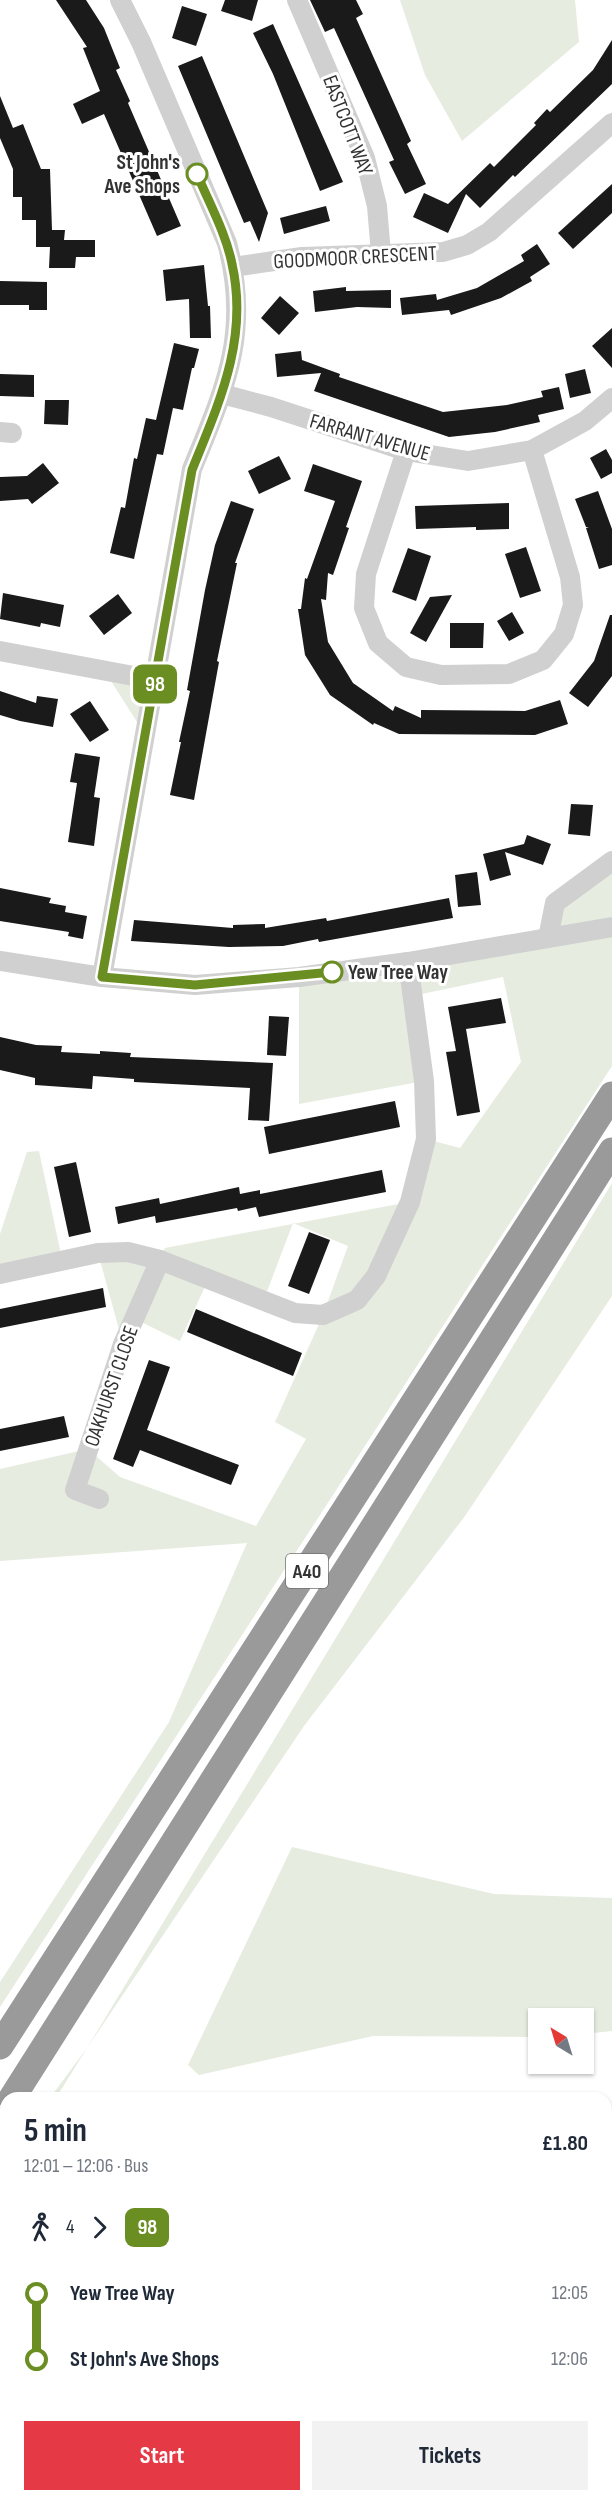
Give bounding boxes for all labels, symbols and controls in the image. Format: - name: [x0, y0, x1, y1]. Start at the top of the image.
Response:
- street label: EASTCOTT WAY: [317, 72, 378, 179]
- place label: St John's Ave Shops: [103, 150, 180, 199]
- marker: St John's Ave Shops: [186, 163, 208, 185]
- street label: GOODMOOR CRESCENT: [273, 241, 438, 274]
- street label: FARRANT AVENUE: [307, 408, 433, 467]
- line badge: 98: [128, 664, 182, 704]
- text: 98: [145, 672, 165, 697]
- place label: Yew Tree Way: [348, 960, 448, 985]
- marker: Yew Tree Way: [321, 961, 343, 983]
- street label: OAKHURST CLOSE: [79, 1323, 144, 1450]
- road number: A40: [286, 1554, 328, 1588]
- north arrow: [528, 2008, 594, 2074]
- map controls: [528, 2008, 594, 2074]
- text: 5 min: [24, 2111, 87, 2151]
- text: £1.80: [542, 2130, 588, 2157]
- text: 12:01 – 12:06 · Bus: [24, 2154, 148, 2178]
- icon: walk: [24, 2211, 57, 2244]
- icon: forward: [83, 2211, 116, 2244]
- text: 4: [66, 2215, 74, 2239]
- text: 98: [137, 2215, 157, 2240]
- text: Yew Tree Way: [70, 2280, 175, 2307]
- text: 12:05: [552, 2281, 588, 2305]
- text: St John's Ave Shops: [70, 2346, 219, 2373]
- text: 12:06: [551, 2347, 588, 2371]
- button: Start: [24, 2421, 300, 2490]
- button: Tickets: [312, 2421, 588, 2490]

